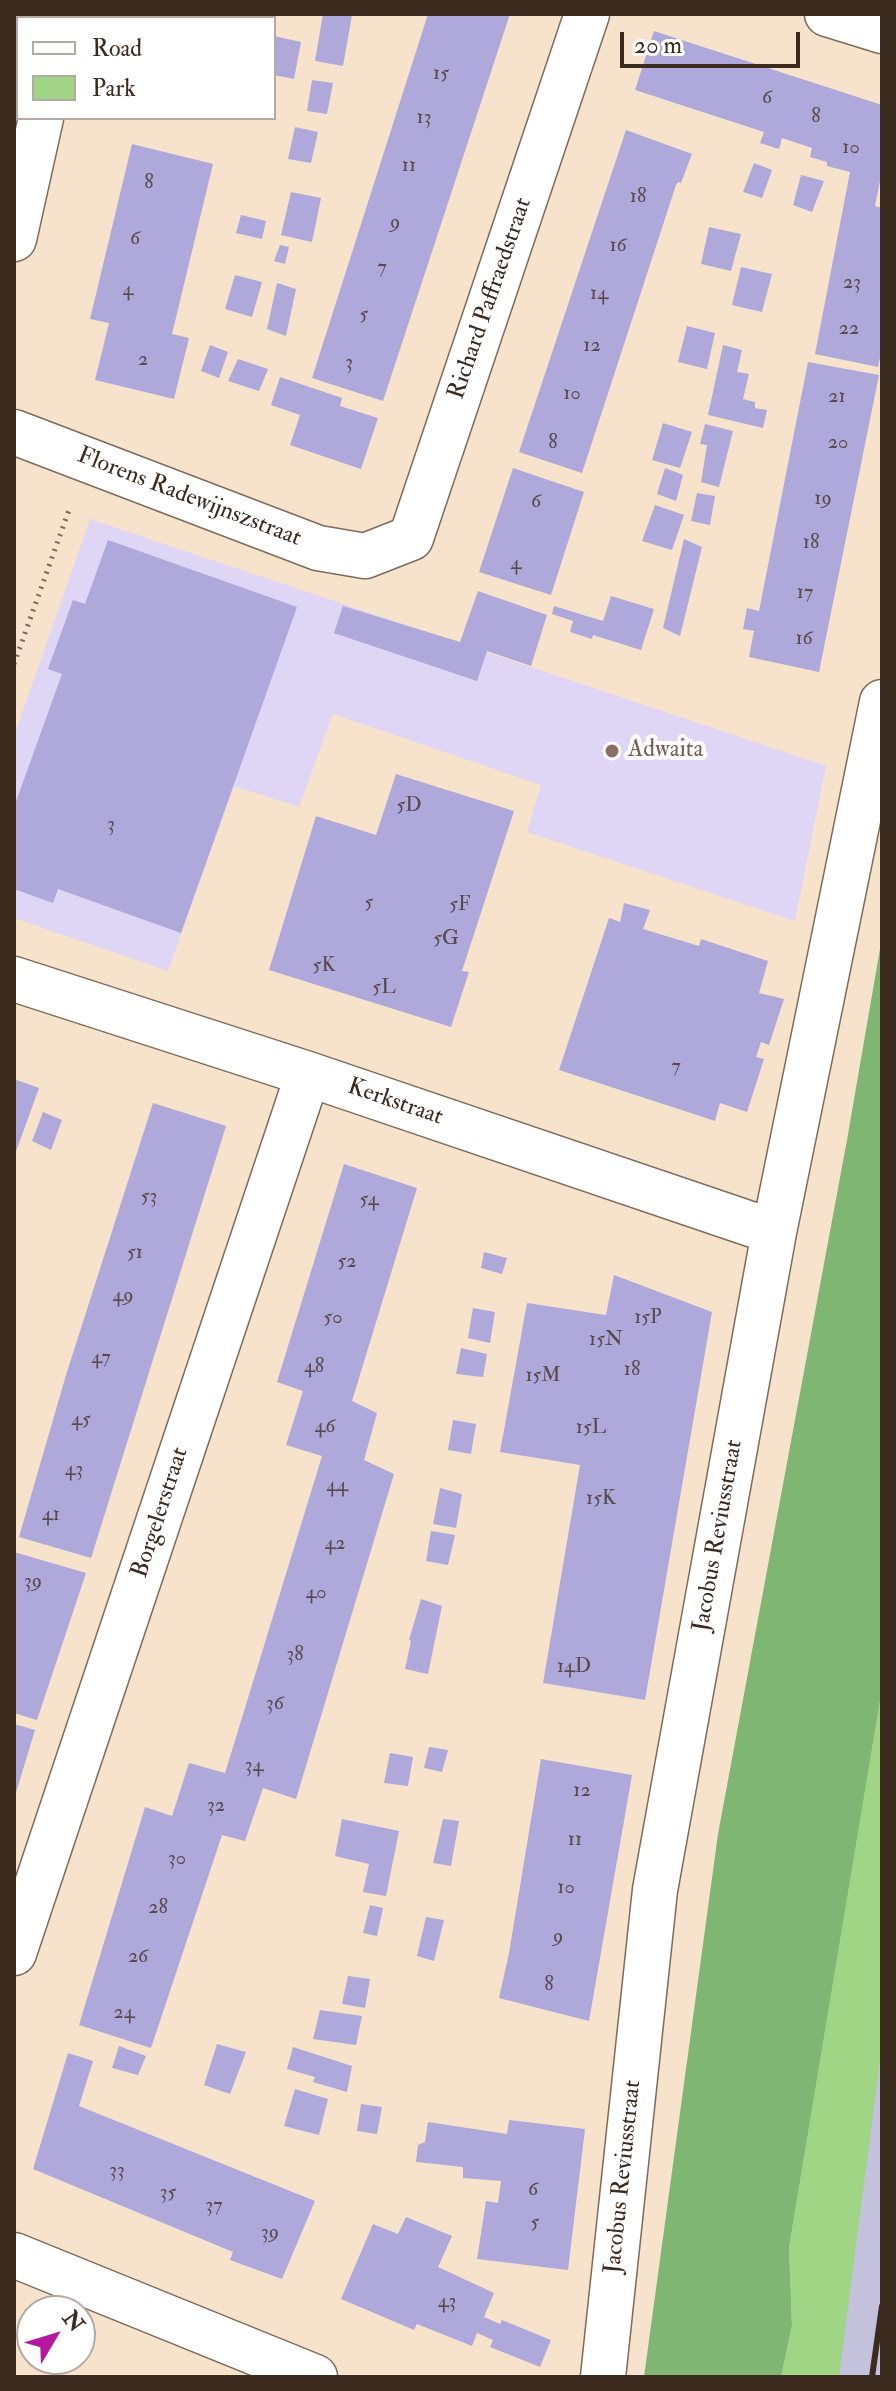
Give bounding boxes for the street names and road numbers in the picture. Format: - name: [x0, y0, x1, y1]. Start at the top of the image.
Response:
- street label: Richard Paffraedstraat: [443, 194, 539, 404]
- street label: Florens Radewijnszstraat: [73, 442, 305, 554]
- street label: Kerkstraat: [343, 1073, 447, 1133]
- street label: Jacobus Reviusstraat: [688, 1438, 750, 1634]
- street label: Borgelerstraat: [126, 1444, 196, 1582]
- street label: Jacobus Reviusstraat: [600, 2079, 648, 2275]

